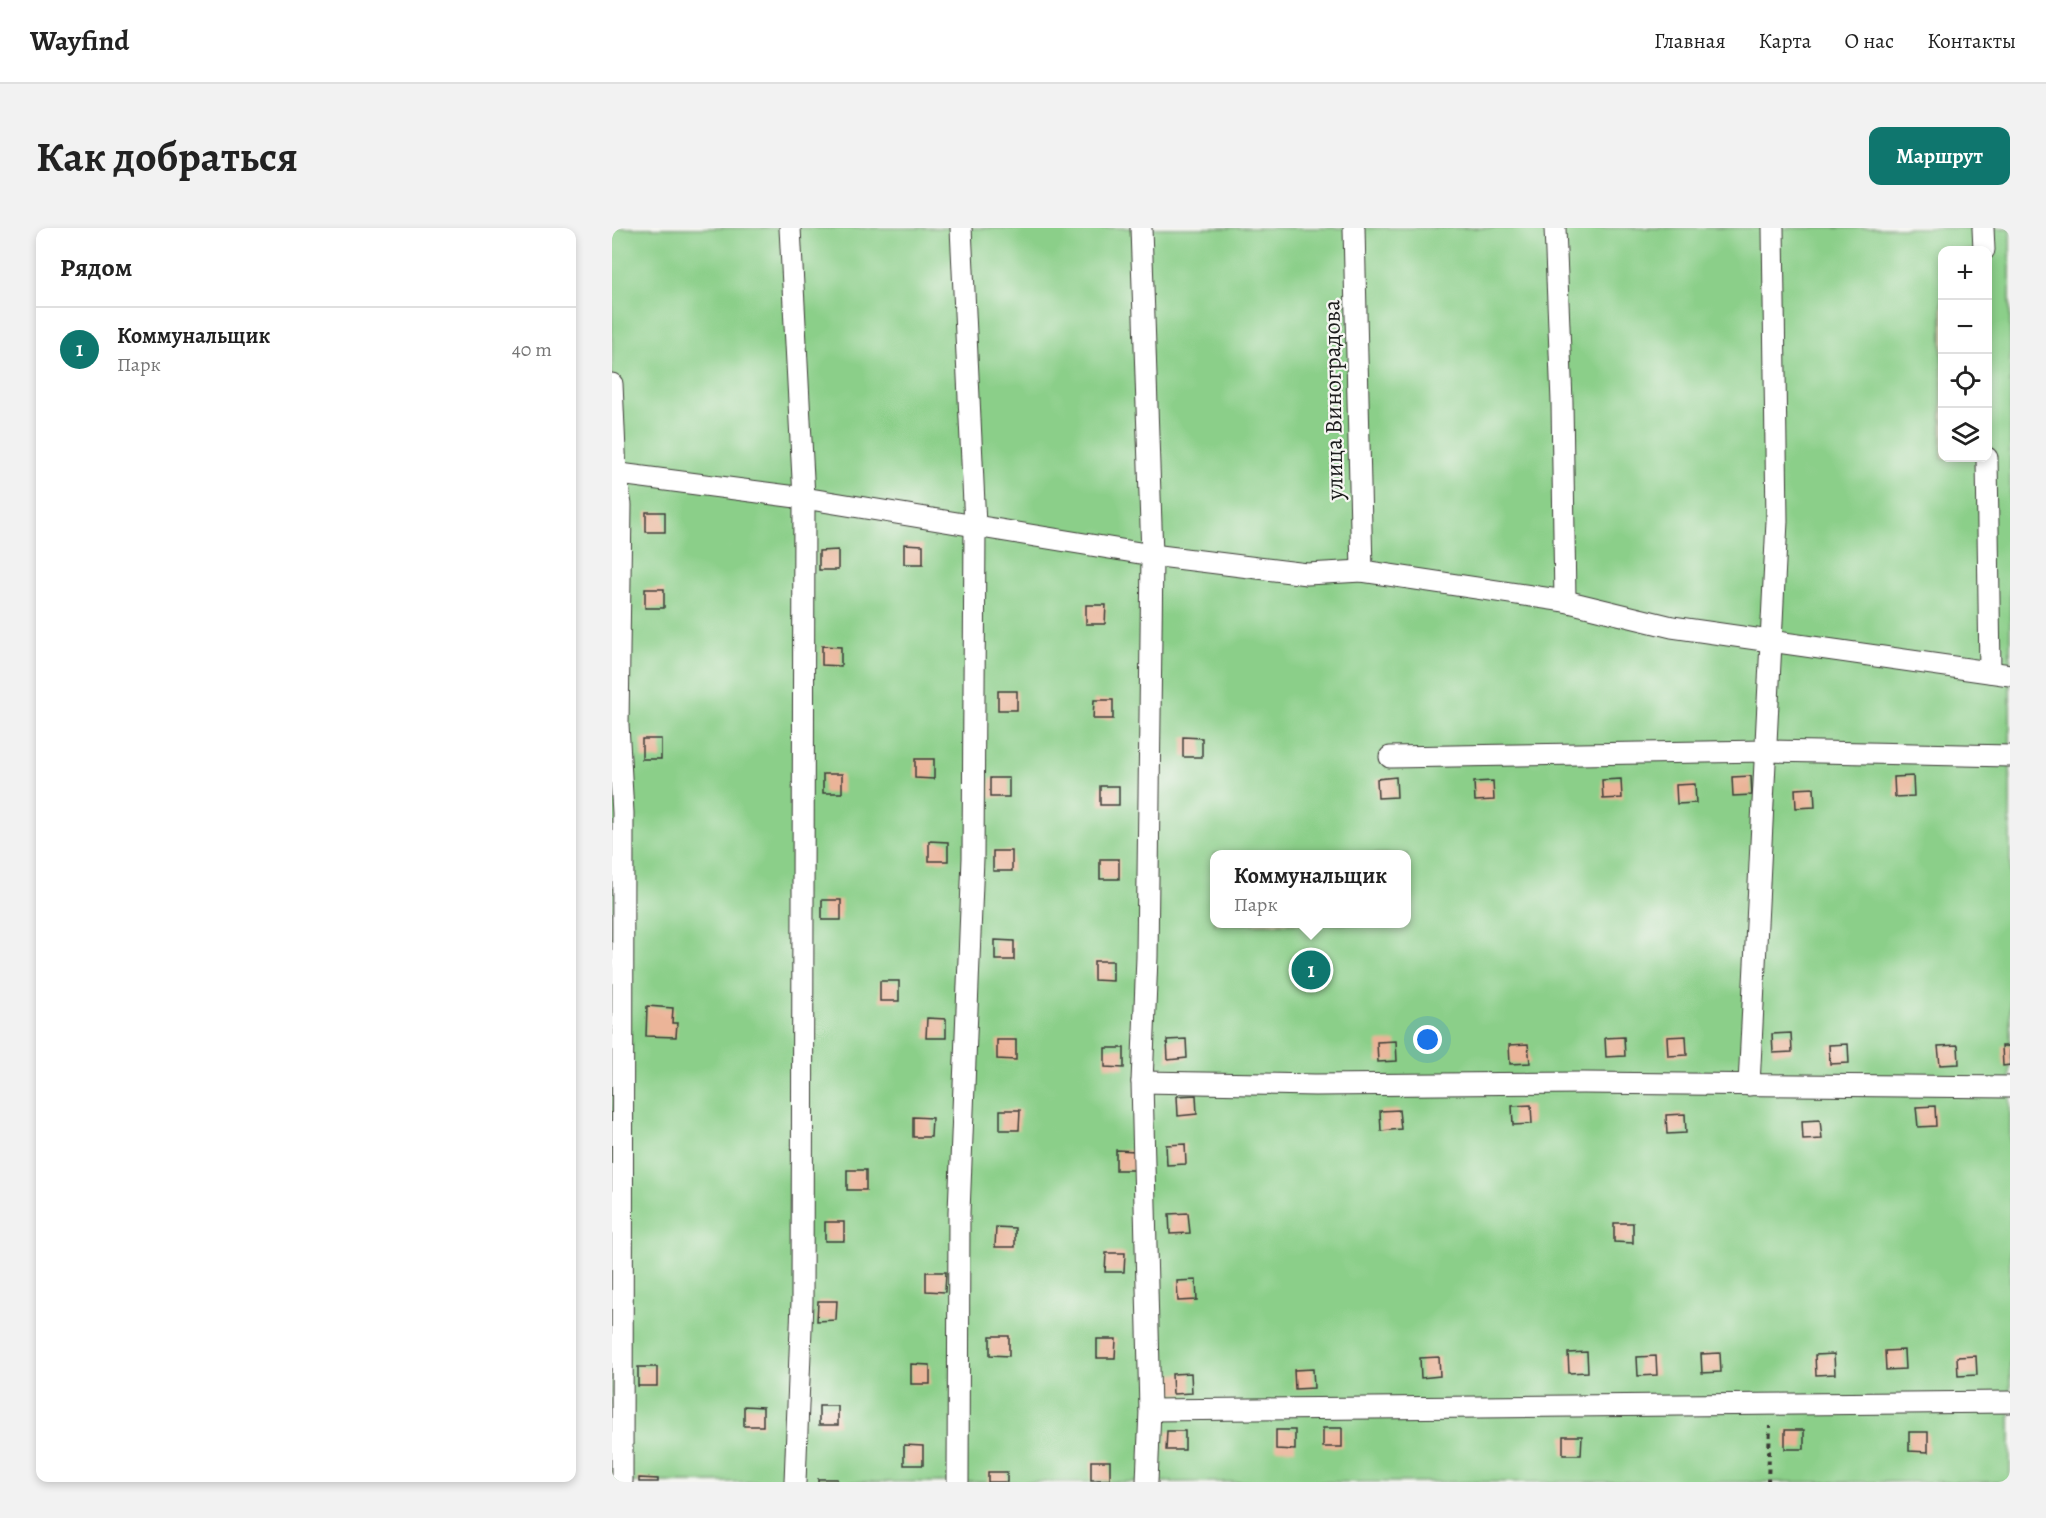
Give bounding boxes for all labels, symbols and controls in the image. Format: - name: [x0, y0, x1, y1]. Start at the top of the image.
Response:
- text: Wayfind: [30, 22, 129, 60]
- text: Главная: [1654, 27, 1726, 55]
- text: Карта: [1759, 27, 1811, 55]
- text: О нас: [1844, 27, 1894, 55]
- text: Контакты: [1927, 27, 2016, 55]
- button: Маршрут: [1869, 127, 2010, 185]
- text: Как добраться: [36, 128, 298, 185]
- map controls: [1938, 246, 1992, 462]
- button: +: [1938, 246, 1992, 300]
- text: Рядом: [60, 250, 132, 285]
- street label: улица Виноградова: [1315, 300, 1351, 501]
- button: −: [1938, 300, 1992, 354]
- text: Коммунальщик: [117, 321, 270, 351]
- text: 1: [76, 336, 83, 363]
- text: 40 m: [512, 336, 552, 363]
- text: Парк: [117, 351, 161, 378]
- button: locate: [1938, 354, 1992, 408]
- button: layers: [1938, 408, 1992, 462]
- popup: [1210, 850, 1411, 928]
- text: Коммунальщик: [1234, 861, 1387, 891]
- text: Парк: [1234, 891, 1278, 918]
- pin: 1: [1292, 948, 1330, 992]
- your location: [1413, 1025, 1442, 1054]

